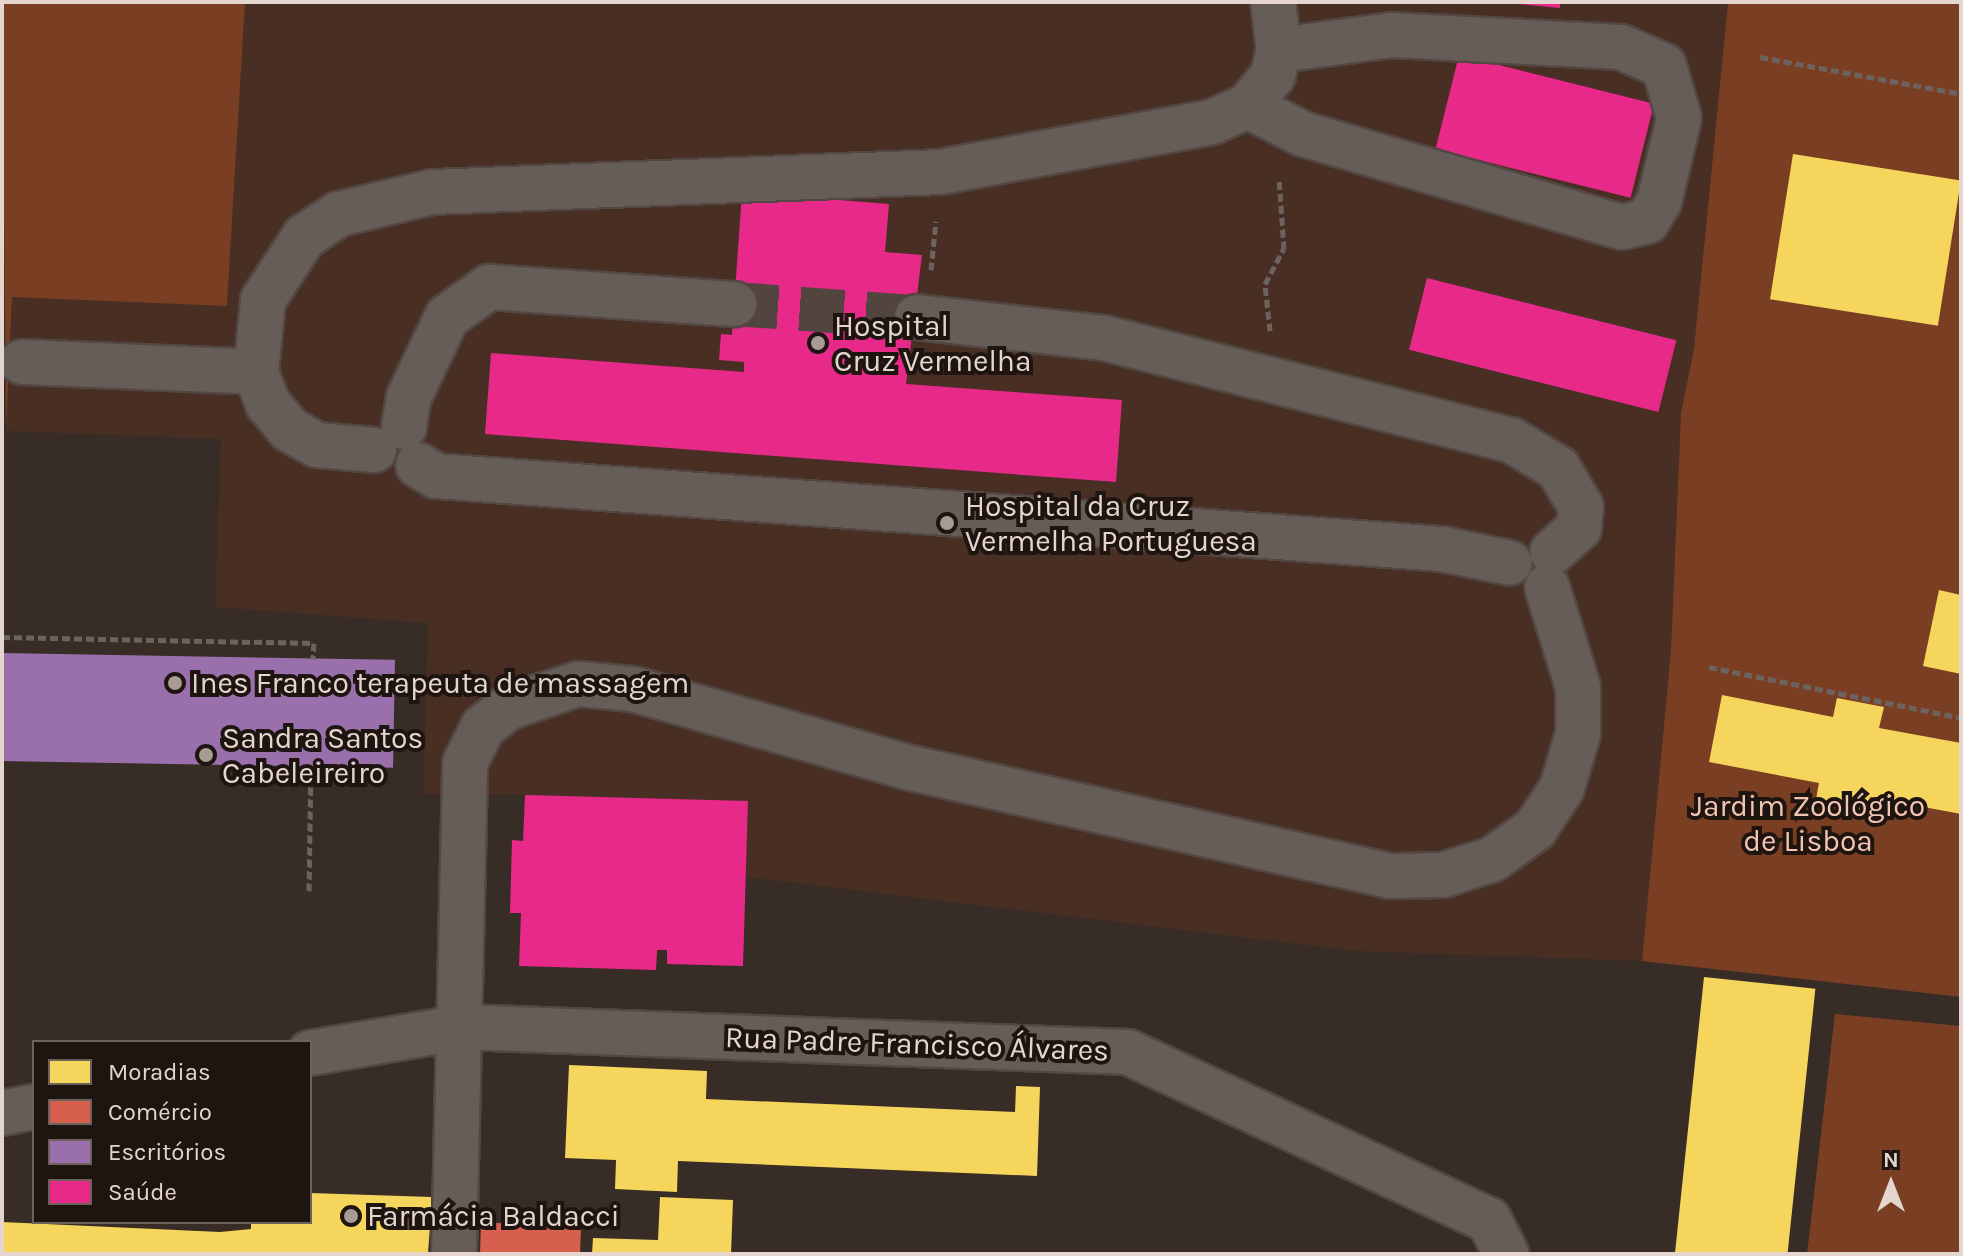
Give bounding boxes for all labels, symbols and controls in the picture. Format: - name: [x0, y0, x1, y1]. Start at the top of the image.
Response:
- place label: Hospital Cruz Vermelha: [834, 308, 1031, 378]
- marker: Hospital Cruz Vermelha: [809, 334, 827, 352]
- place label: Hospital da Cruz Vermelha Portuguesa: [965, 488, 1257, 558]
- marker: Hospital da Cruz Vermelha Portuguesa: [936, 512, 958, 534]
- place label: Ines Franco terapeuta de massagem: [191, 665, 689, 701]
- marker: Ines Franco terapeuta de massagem: [166, 674, 184, 692]
- place label: Sandra Santos Cabeleireiro: [222, 720, 423, 790]
- marker: Sandra Santos Cabeleireiro: [197, 746, 215, 764]
- park label: Jardim Zoológico de Lisboa: [1691, 788, 1925, 858]
- street label: Rua Padre Francisco Álvares: [724, 1019, 1110, 1069]
- legend: [32, 1040, 312, 1224]
- text: Moradias: [108, 1058, 211, 1086]
- text: Comércio: [108, 1098, 212, 1126]
- text: Escritórios: [108, 1138, 226, 1166]
- north arrow: [1851, 1144, 1931, 1224]
- text: N: [1883, 1147, 1899, 1173]
- text: Saúde: [108, 1178, 177, 1206]
- place label: Farmácia Baldacci: [367, 1198, 620, 1234]
- marker: Farmácia Baldacci: [342, 1207, 360, 1225]

